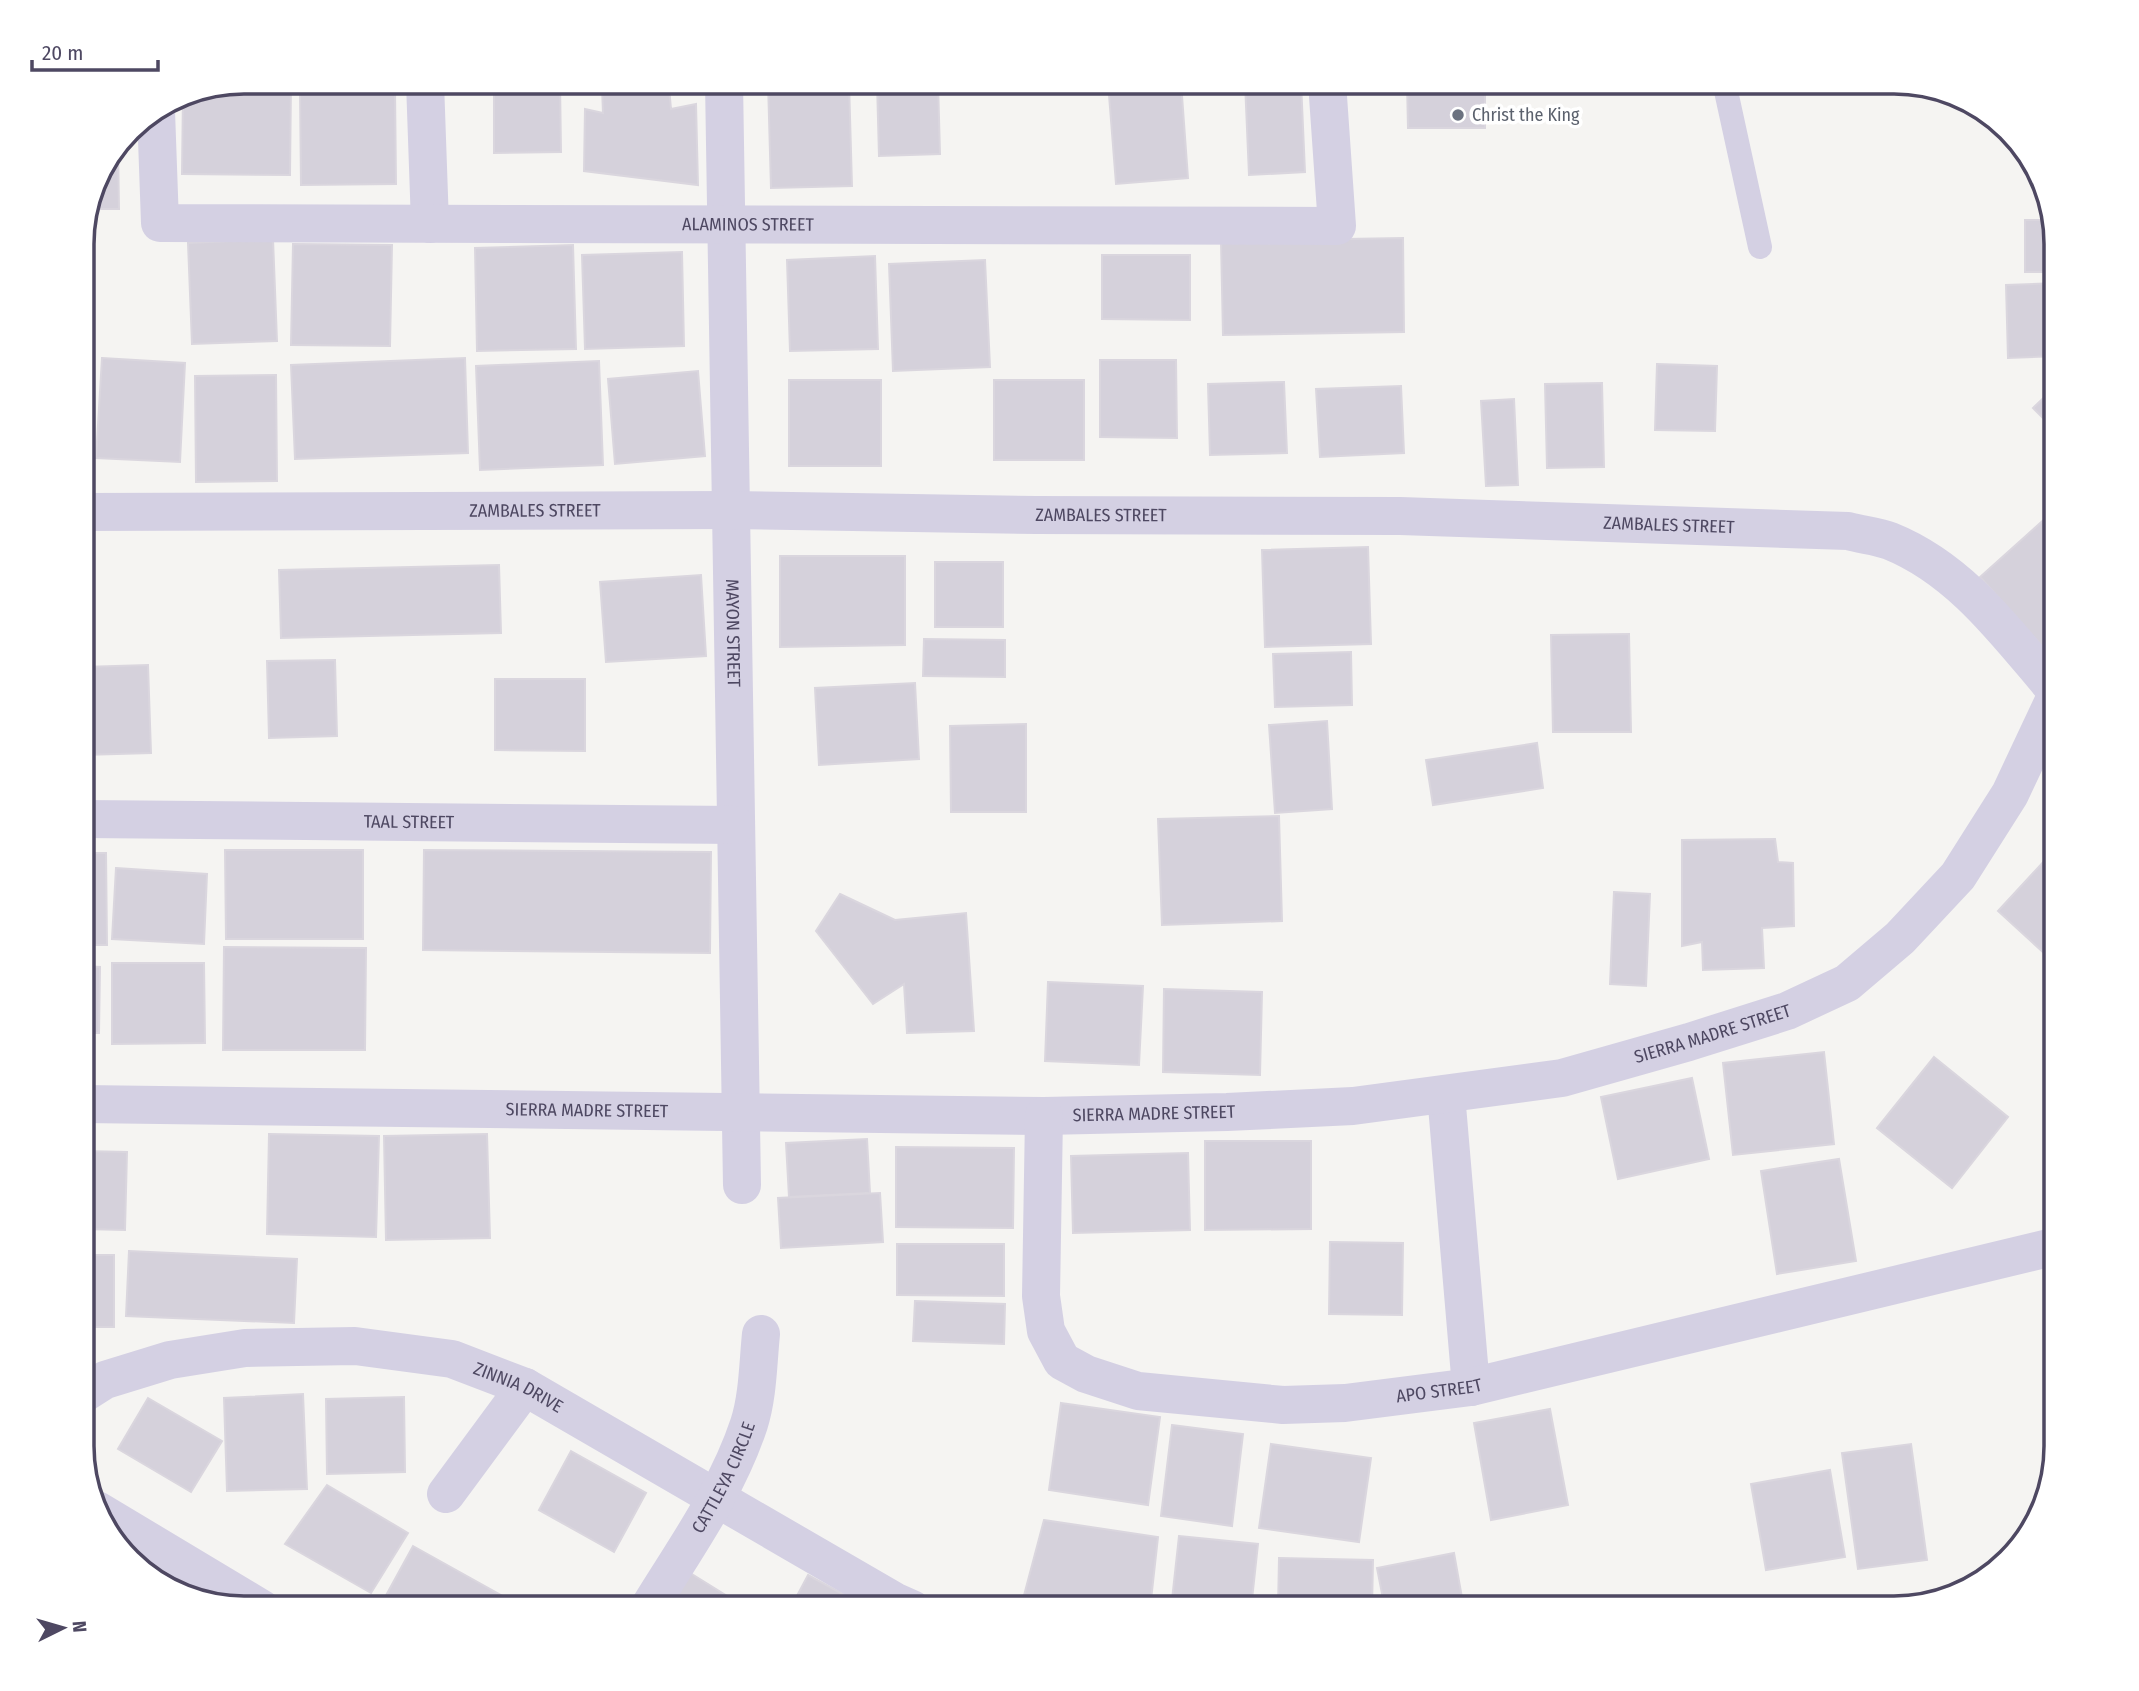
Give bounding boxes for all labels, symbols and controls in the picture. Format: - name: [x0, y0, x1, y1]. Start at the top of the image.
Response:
- scale bar: [32, 28, 158, 72]
- text: 20 m: [42, 40, 83, 66]
- place label: Christ the King: [1472, 104, 1580, 126]
- marker: Christ the King: [1450, 107, 1466, 123]
- street label: ALAMINOS STREET: [682, 213, 815, 236]
- street label: ZAMBALES STREET: [469, 499, 601, 522]
- street label: ZAMBALES STREET: [1035, 504, 1167, 526]
- street label: ZAMBALES STREET: [1603, 512, 1735, 538]
- street label: MAYON STREET: [721, 579, 745, 688]
- street label: TAAL STREET: [364, 811, 455, 833]
- street label: SIERRA MADRE STREET: [1632, 999, 1794, 1068]
- street label: SIERRA MADRE STREET: [506, 1098, 669, 1122]
- street label: SIERRA MADRE STREET: [1072, 1101, 1236, 1126]
- street label: ZINNIA DRIVE: [470, 1357, 567, 1418]
- street label: APO STREET: [1395, 1374, 1485, 1407]
- street label: CATTLEYA CIRCLE: [687, 1419, 760, 1537]
- north arrow: [28, 1593, 98, 1663]
- text: N: [67, 1620, 91, 1633]

